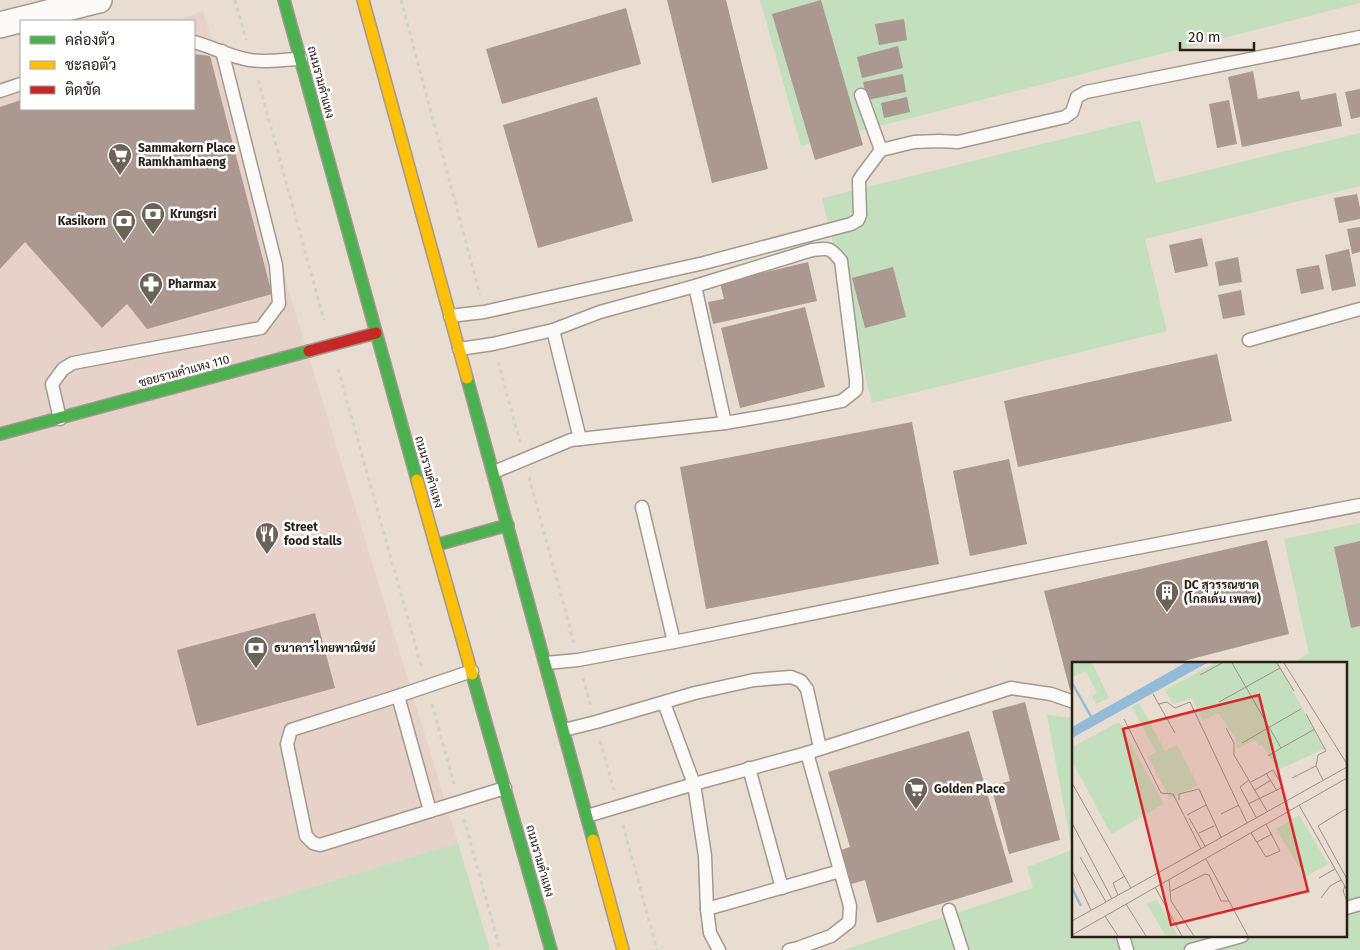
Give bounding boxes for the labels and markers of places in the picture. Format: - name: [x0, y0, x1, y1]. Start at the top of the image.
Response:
- place label: Sammakorn Place Ramkhamhaeng: [138, 141, 236, 169]
- supermarket icon: Sammakorn Place Ramkhamhaeng: [107, 142, 133, 176]
- bank icon: Krungsri: [140, 201, 166, 235]
- place label: Krungsri: [170, 207, 217, 221]
- bank icon: Kasikorn: [111, 208, 137, 242]
- place label: Kasikorn: [58, 214, 106, 228]
- pharmacy icon: Pharmax: [138, 271, 164, 305]
- place label: Pharmax: [168, 277, 217, 291]
- place label: Street food stalls: [284, 520, 342, 548]
- restaurant icon: Street food stalls: [254, 521, 280, 555]
- place label: DC สุวรรณชาด (โกลเด้น เพลซ): [1184, 578, 1261, 606]
- building icon: DC สุวรรณชาด (โกลเด้น เพลซ): [1154, 579, 1180, 613]
- bank icon: ธนาคารไทยพาณิชย์: [243, 635, 269, 669]
- place label: ธนาคารไทยพาณิชย์: [274, 640, 377, 655]
- supermarket icon: Golden Place: [903, 776, 929, 810]
- place label: Golden Place: [934, 782, 1006, 796]

